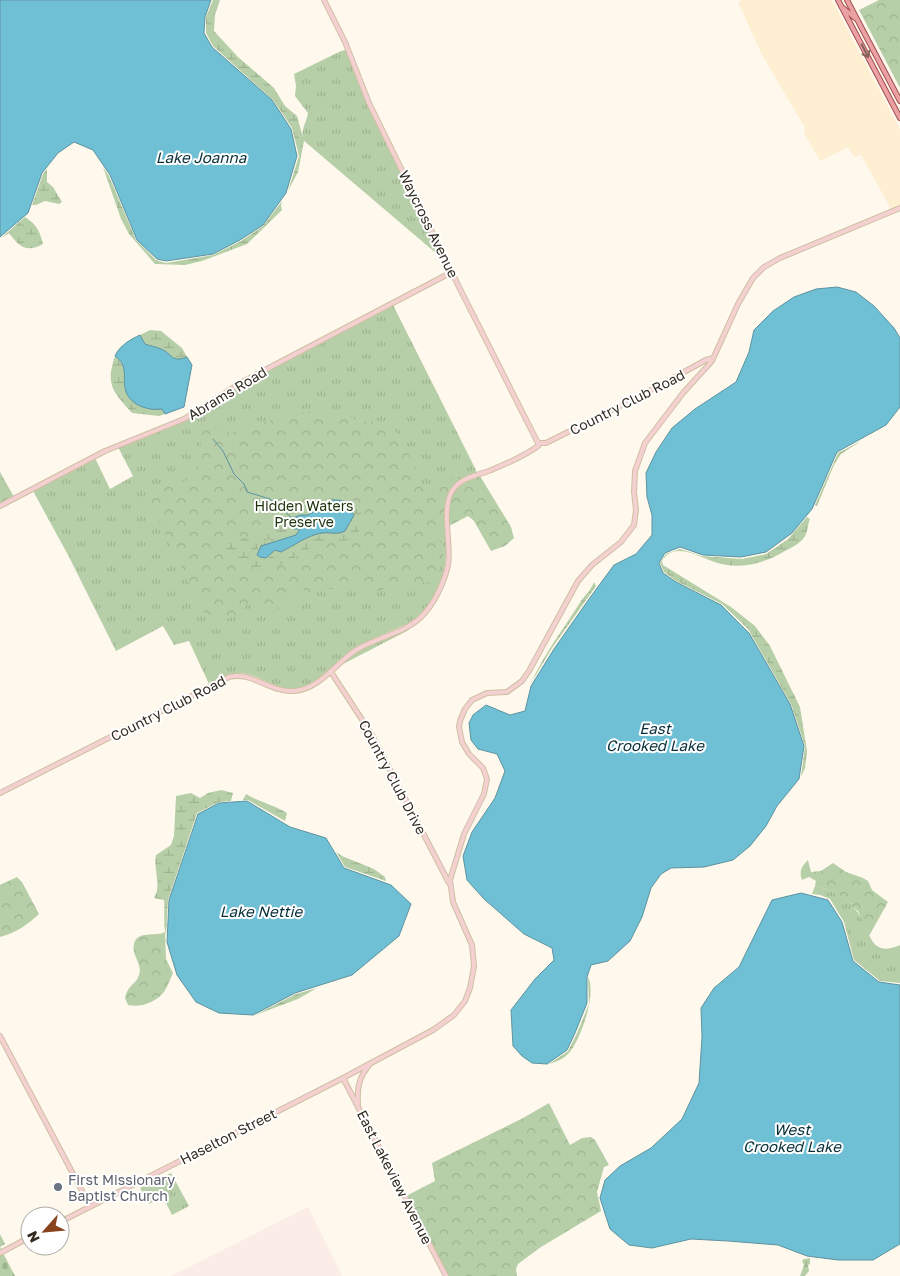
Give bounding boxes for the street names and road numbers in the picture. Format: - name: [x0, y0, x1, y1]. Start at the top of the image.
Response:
- street label: Waycross Avenue: [396, 168, 462, 280]
- street label: Abrams Road: [185, 363, 269, 423]
- street label: Country Club Road: [567, 366, 687, 438]
- street label: Country Club Road: [108, 672, 228, 744]
- street label: Country Club Drive: [356, 717, 430, 837]
- street label: Haselton Street: [177, 1104, 279, 1168]
- street label: East Lakeview Avenue: [354, 1107, 436, 1247]

